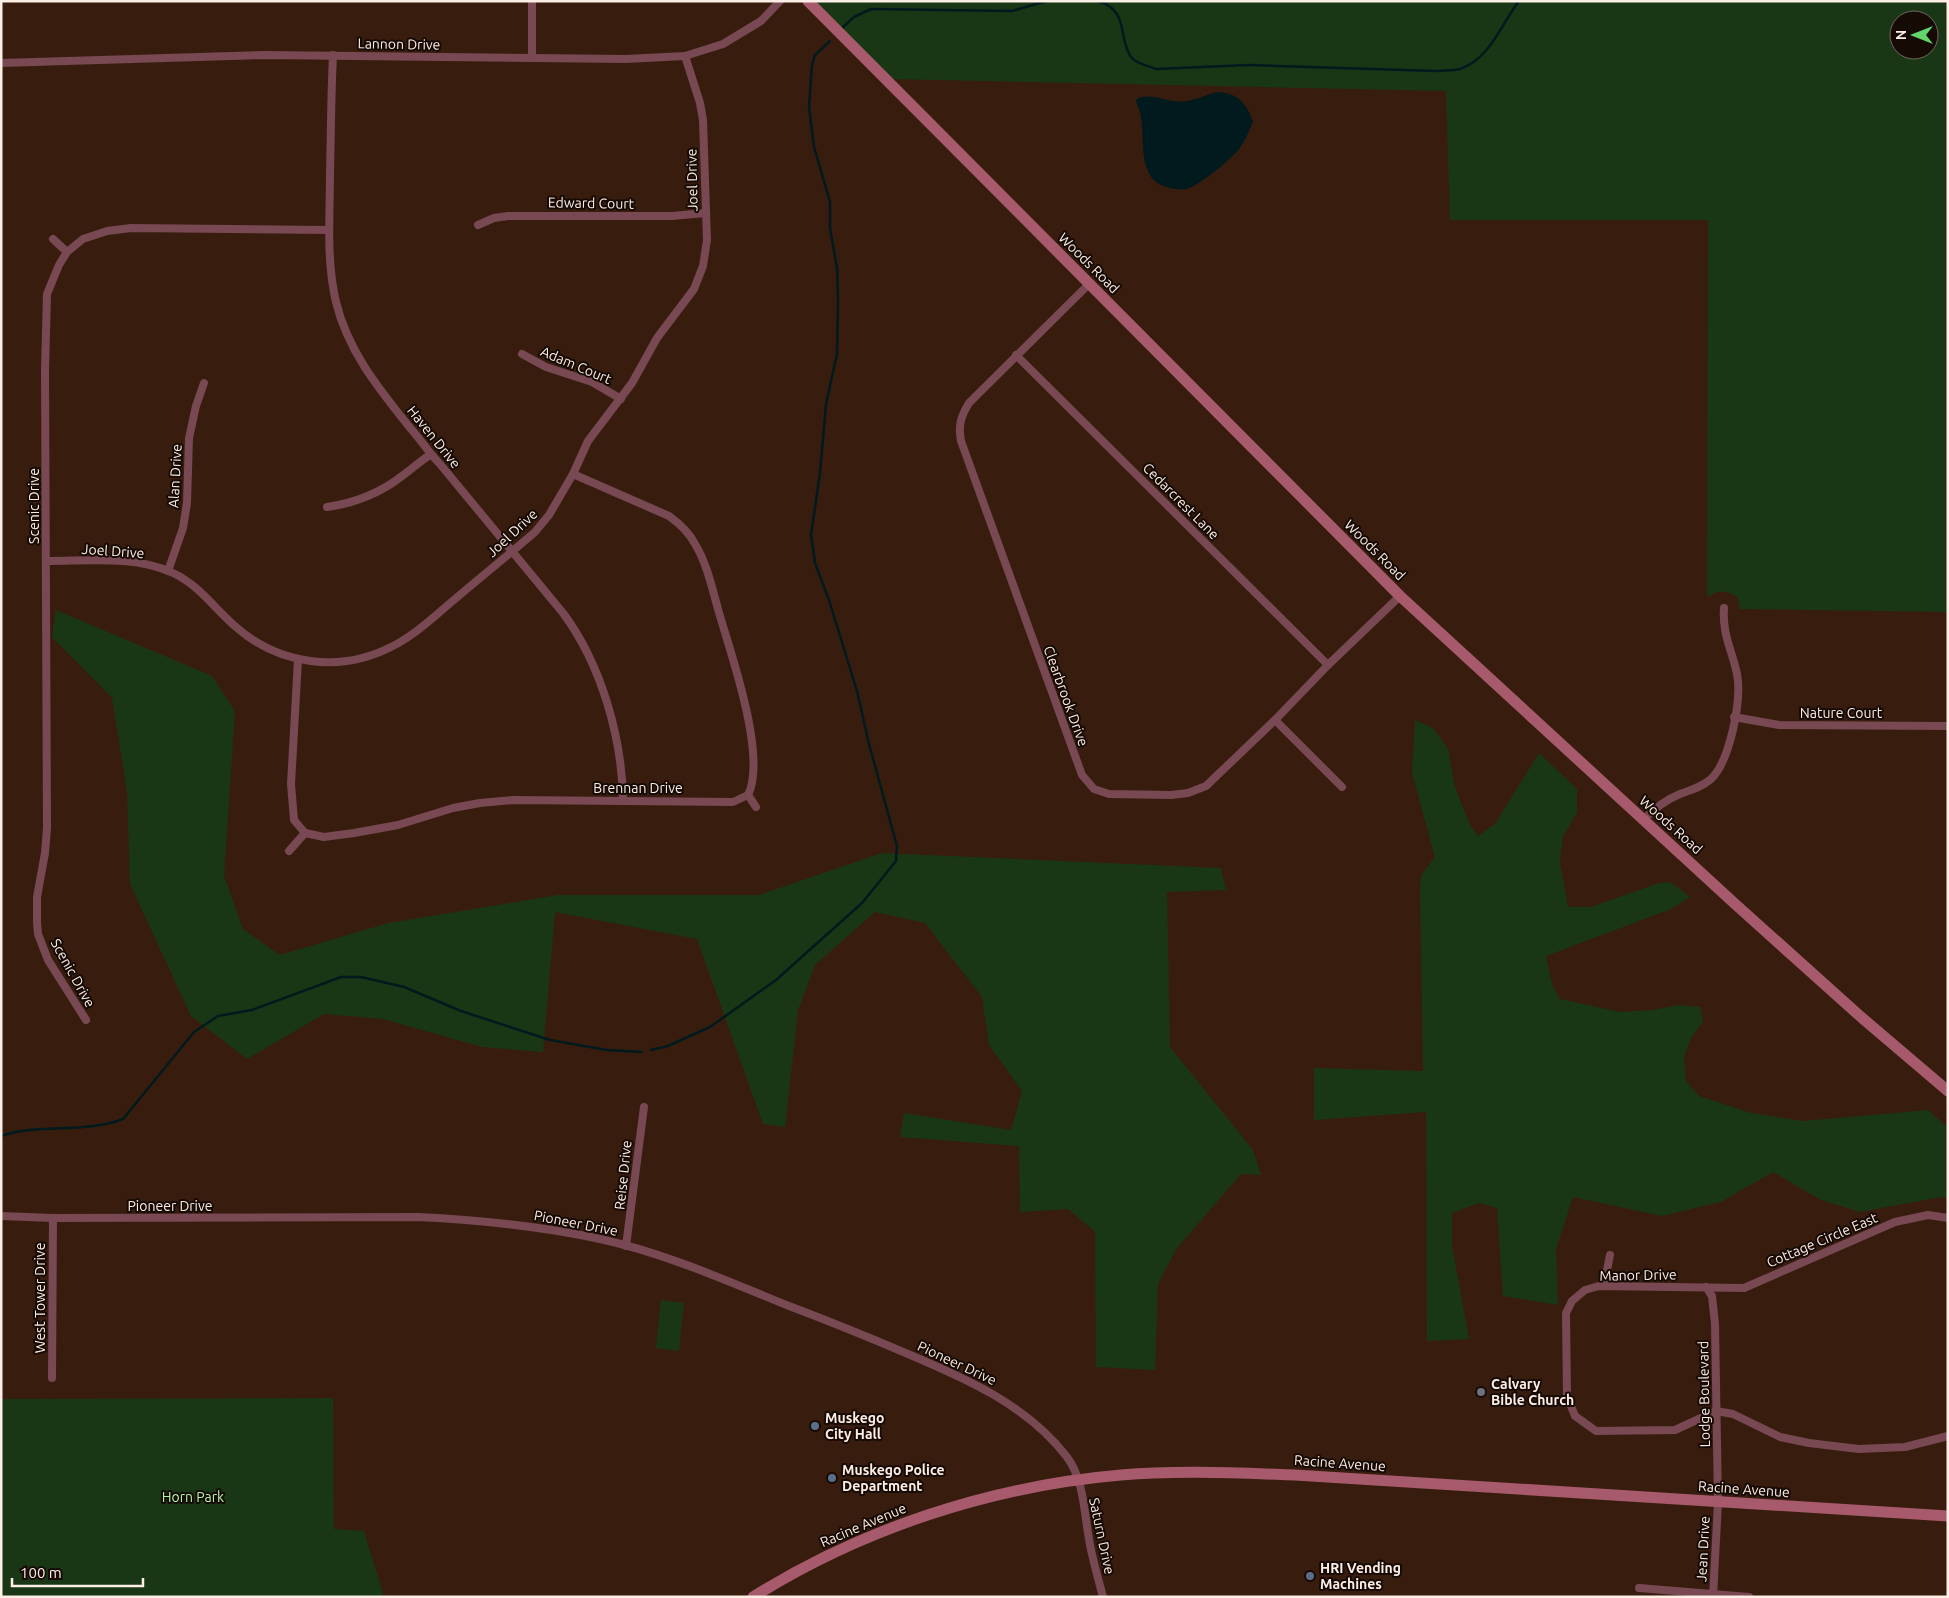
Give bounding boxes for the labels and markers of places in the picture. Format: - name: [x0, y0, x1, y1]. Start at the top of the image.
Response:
- place label: Calvary Bible Church: [1491, 1376, 1574, 1408]
- marker: Calvary Bible Church: [1475, 1386, 1487, 1398]
- place label: Muskego City Hall: [825, 1410, 884, 1442]
- marker: Muskego City Hall: [809, 1420, 821, 1432]
- place label: Muskego Police Department: [842, 1462, 945, 1494]
- marker: Muskego Police Department: [826, 1472, 838, 1484]
- place label: HRI Vending Machines: [1320, 1560, 1401, 1592]
- marker: HRI Vending Machines: [1304, 1570, 1316, 1582]

